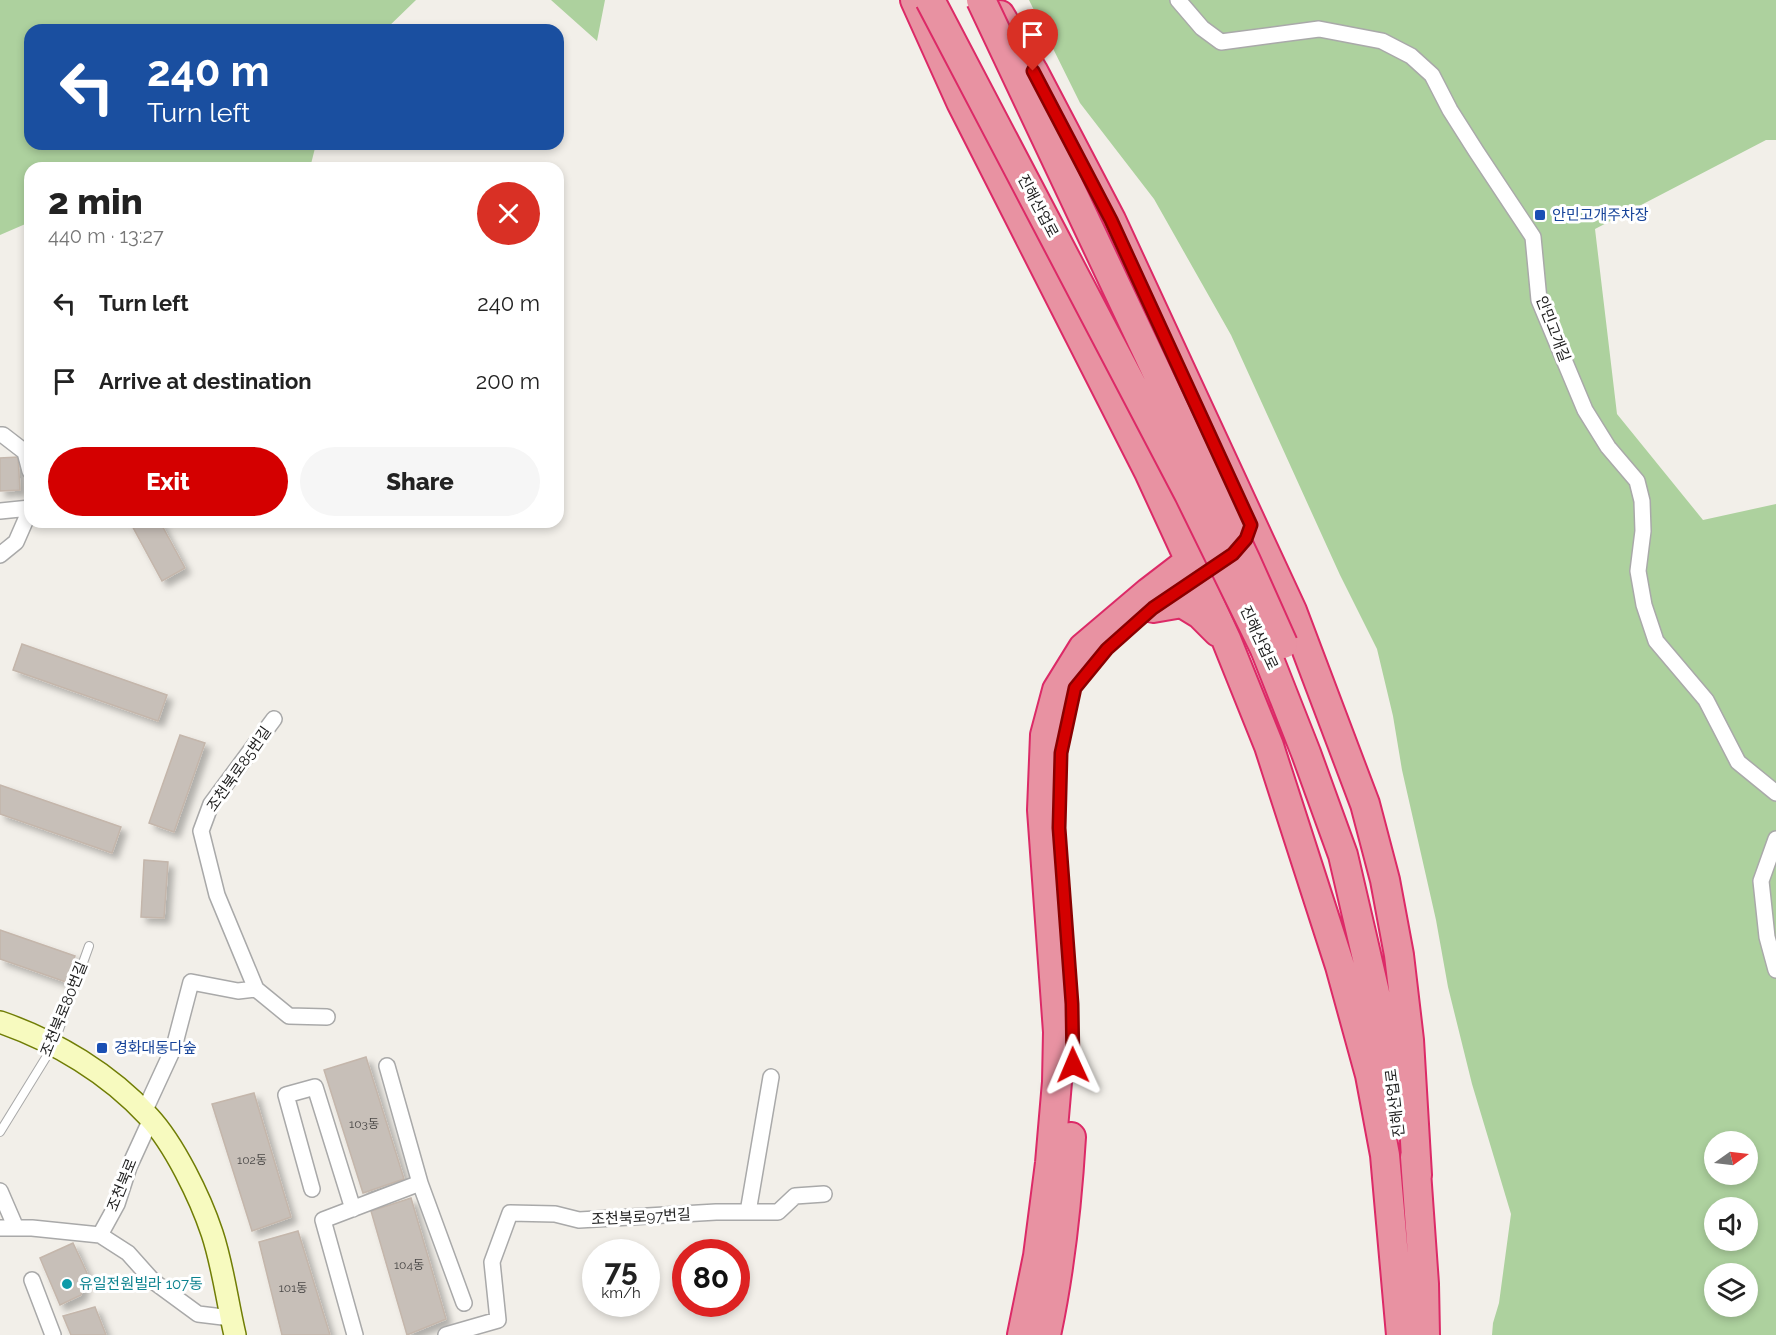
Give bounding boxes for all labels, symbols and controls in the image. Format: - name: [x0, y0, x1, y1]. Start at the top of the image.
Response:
- pin: [1007, 9, 1058, 71]
- icon: arrive: [1016, 18, 1049, 51]
- text: 240 m: [147, 47, 270, 96]
- icon: left: [48, 48, 126, 126]
- text: Turn left: [147, 97, 250, 128]
- street label: 진해산업로: [1014, 171, 1062, 241]
- text: 2 min: [48, 180, 143, 222]
- button: close: [477, 182, 540, 245]
- place label: 안민고개주차장: [1552, 206, 1649, 224]
- marker: 안민고개주차장: [1533, 208, 1547, 222]
- text: 440 m · 13:27: [48, 224, 164, 248]
- icon: left: [48, 287, 81, 320]
- text: Turn left: [99, 290, 189, 316]
- text: 240 m: [477, 290, 540, 316]
- street label: 안민고개길: [1532, 294, 1574, 364]
- icon: arrive: [48, 365, 81, 398]
- text: Arrive at destination: [99, 368, 312, 394]
- text: 200 m: [476, 368, 540, 394]
- button: Exit: [48, 447, 288, 516]
- button: Share: [300, 447, 540, 516]
- street label: 진해산업로: [1236, 603, 1282, 673]
- street label: 조천북로85번길: [203, 723, 275, 815]
- street label: 조천북로80번길: [37, 959, 91, 1059]
- position arrow: [1041, 1033, 1105, 1097]
- place label: 경화대동다숲: [114, 1039, 197, 1057]
- marker: 경화대동다숲: [95, 1041, 109, 1055]
- street label: 진해산업로: [1382, 1068, 1408, 1138]
- house number: 103동: [349, 1117, 379, 1131]
- north arrow: [1704, 1131, 1758, 1185]
- map controls: [1704, 1131, 1758, 1317]
- house number: 102동: [237, 1153, 267, 1167]
- street label: 조천북로: [103, 1156, 141, 1214]
- button: sound: [1704, 1197, 1758, 1251]
- street label: 조천북로97번길: [591, 1205, 691, 1229]
- speed limit sign: 80: [672, 1239, 750, 1317]
- text: 75: [604, 1253, 638, 1288]
- house number: 104동: [394, 1258, 424, 1272]
- button: layers: [1704, 1263, 1758, 1317]
- place label: 유일전원빌라 107동: [79, 1275, 203, 1293]
- marker: 유일전원빌라 107동: [60, 1277, 74, 1291]
- house number: 101동: [279, 1281, 307, 1295]
- text: km/h: [601, 1284, 641, 1302]

